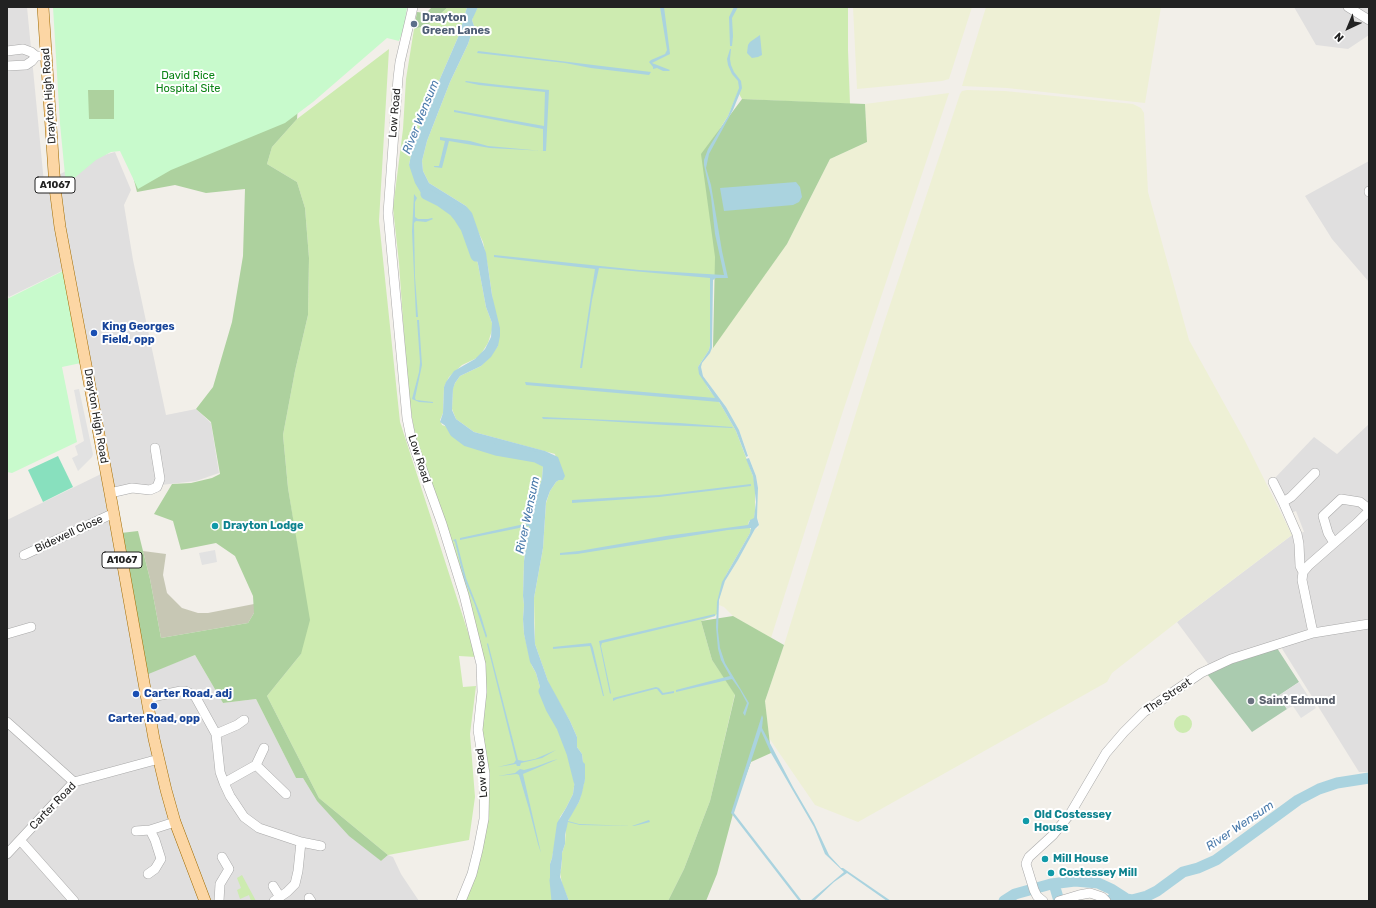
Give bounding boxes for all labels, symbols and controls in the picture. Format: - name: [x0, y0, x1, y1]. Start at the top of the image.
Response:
- north arrow: [1328, 8, 1368, 48]
- place label: Drayton Green Lanes: [422, 11, 490, 37]
- marker: Drayton Green Lanes: [409, 19, 419, 29]
- text: N: [1332, 30, 1347, 44]
- street label: Drayton High Road: [39, 48, 59, 144]
- park label: David Rice Hospital Site: [156, 69, 220, 95]
- water label: River Wensum: [400, 78, 442, 156]
- street label: Low Road: [386, 88, 404, 138]
- road number: A1067: [35, 177, 75, 193]
- place label: King Georges Field, opp: [102, 320, 175, 346]
- marker: King Georges Field, opp: [89, 328, 99, 338]
- street label: Drayton High Road: [81, 367, 111, 465]
- street label: Low Road: [405, 433, 433, 485]
- water label: River Wensum: [513, 475, 543, 555]
- street label: Bidewell Close: [33, 512, 105, 556]
- place label: Drayton Lodge: [223, 519, 304, 533]
- marker: Drayton Lodge: [210, 521, 220, 531]
- road number: A1067: [102, 552, 142, 568]
- street label: The Street: [1142, 676, 1194, 716]
- place label: Carter Road, adj: [144, 687, 232, 701]
- marker: Carter Road, adj: [131, 689, 141, 699]
- place label: Saint Edmund: [1259, 694, 1336, 708]
- marker: Saint Edmund: [1246, 696, 1256, 706]
- marker: Carter Road, opp: [149, 701, 159, 711]
- place label: Carter Road, opp: [108, 712, 200, 726]
- street label: Low Road: [473, 748, 491, 798]
- street label: Carter Road: [27, 779, 79, 833]
- water label: River Wensum: [1203, 798, 1277, 854]
- place label: Old Costessey House: [1034, 808, 1111, 834]
- marker: Old Costessey House: [1021, 816, 1031, 826]
- place label: Mill House: [1053, 852, 1108, 866]
- marker: Mill House: [1040, 854, 1050, 864]
- place label: Costessey Mill: [1059, 866, 1137, 880]
- marker: Costessey Mill: [1046, 868, 1056, 878]

